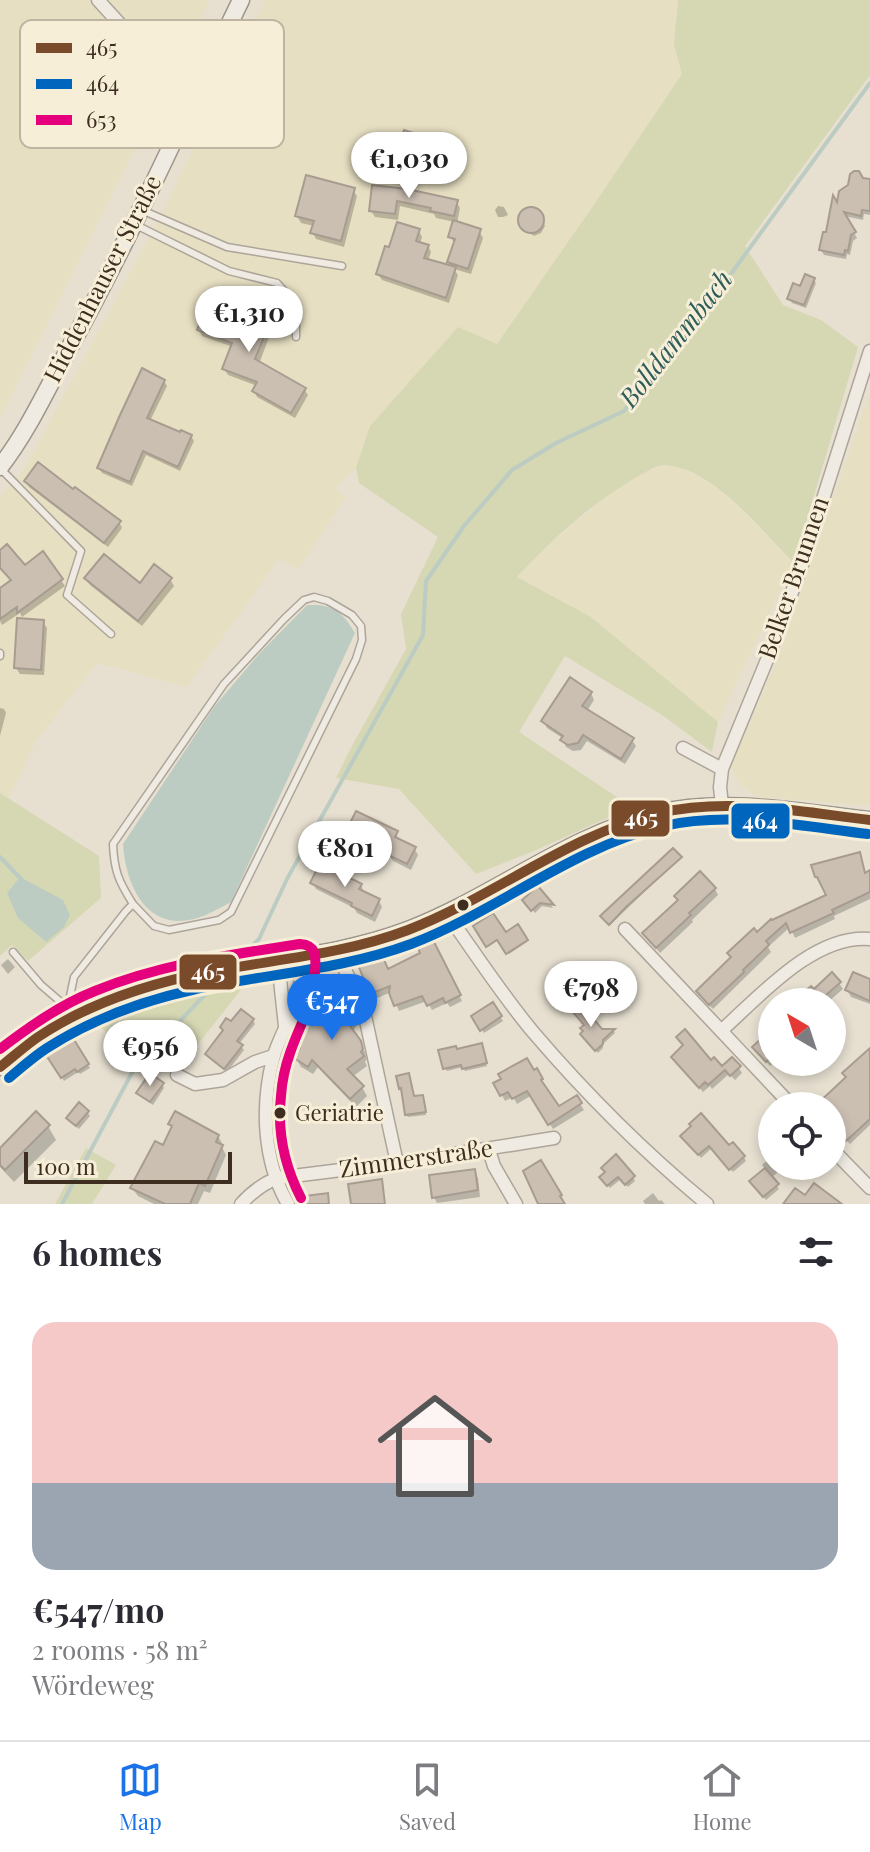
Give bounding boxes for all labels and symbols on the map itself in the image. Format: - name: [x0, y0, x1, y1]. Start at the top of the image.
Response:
- legend: [20, 20, 284, 148]
- text: 465: [86, 32, 117, 62]
- text: 464: [86, 68, 119, 98]
- text: 653: [86, 104, 116, 134]
- pin: €1,030: [344, 132, 474, 200]
- street label: Hiddenhauser Straße: [35, 169, 167, 387]
- water label: Bolldammbach: [610, 262, 739, 415]
- pin: €1,310: [184, 286, 314, 354]
- street label: Belker Brunnen: [749, 492, 835, 663]
- line badge: 465: [610, 799, 671, 838]
- text: 465: [624, 802, 658, 832]
- line badge: 464: [730, 802, 791, 840]
- text: 464: [742, 805, 778, 835]
- pin: €801: [298, 821, 392, 889]
- unlabelled marker: [455, 897, 471, 913]
- line badge: 465: [178, 953, 238, 991]
- text: 465: [191, 956, 225, 986]
- pin: €798: [544, 961, 638, 1029]
- pin: €547: [285, 974, 379, 1042]
- north arrow: [758, 988, 846, 1076]
- pin: €956: [103, 1020, 197, 1088]
- place label: Geriatrie: [295, 1097, 384, 1127]
- marker: Geriatrie: [272, 1105, 288, 1121]
- street label: Zimmerstraße: [337, 1130, 495, 1184]
- scale bar: [24, 1148, 232, 1184]

